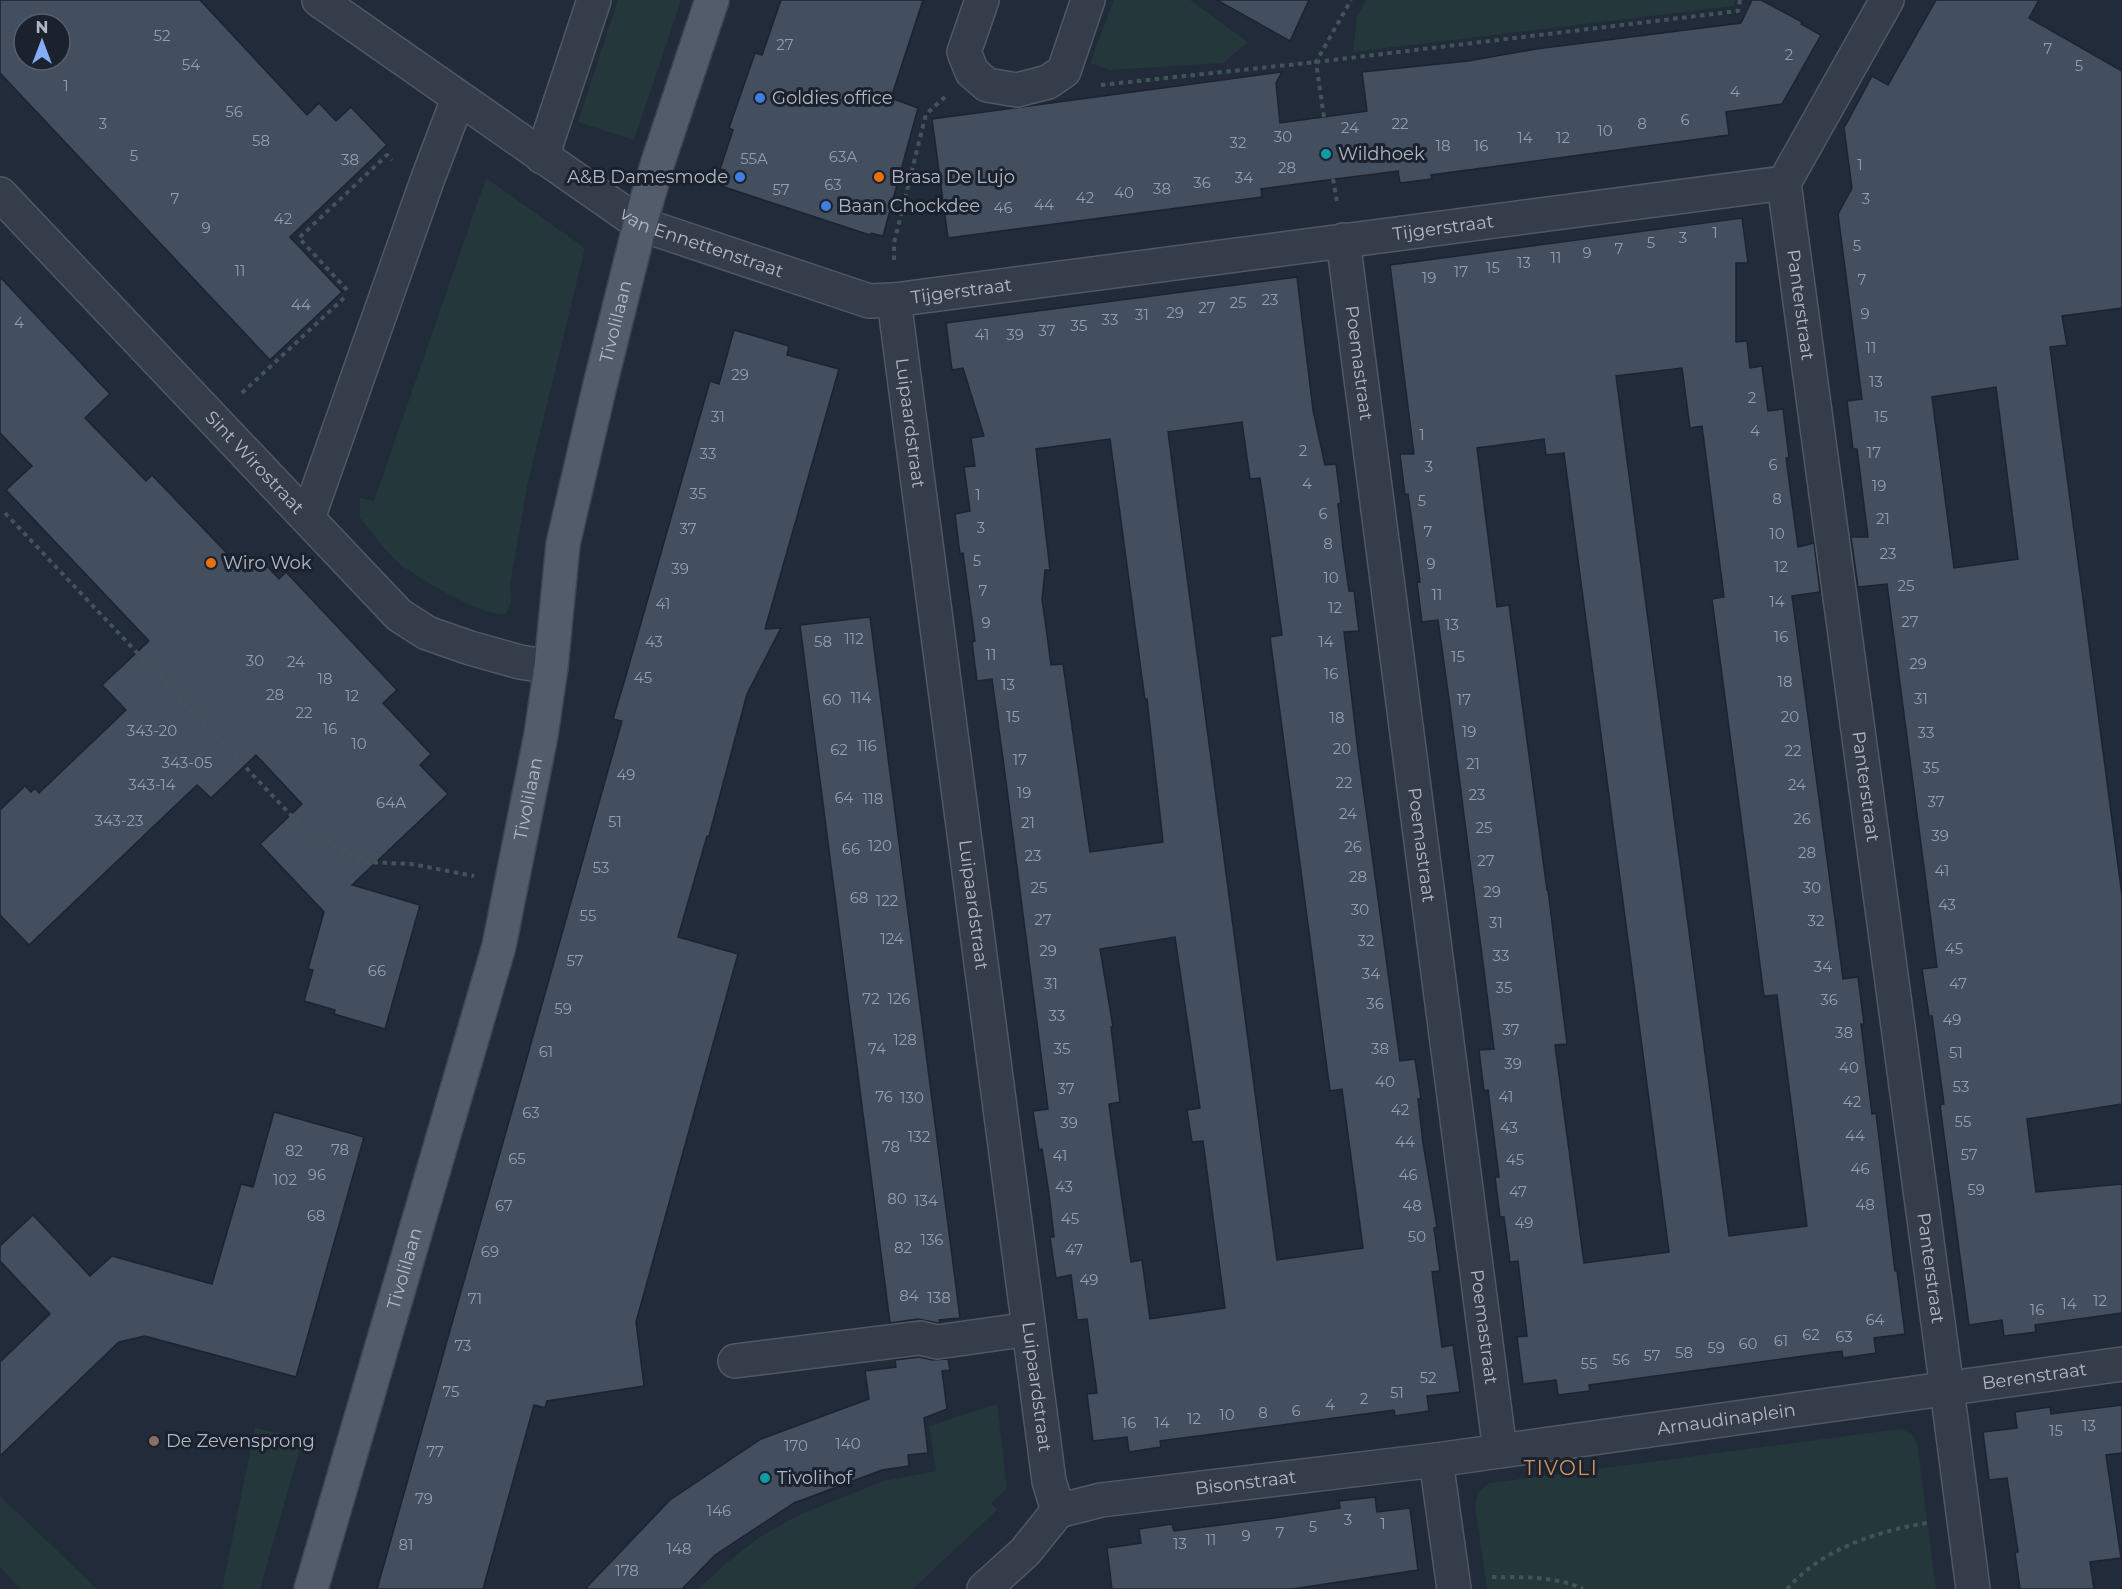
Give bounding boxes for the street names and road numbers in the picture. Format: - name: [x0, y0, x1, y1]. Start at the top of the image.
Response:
- street label: van Ennettenstraat: [616, 203, 786, 282]
- street label: Tijgerstraat: [1391, 210, 1495, 245]
- street label: Panterstraat: [1782, 248, 1819, 362]
- street label: Tijgerstraat: [910, 274, 1013, 309]
- street label: Tivolilaan: [595, 278, 637, 365]
- street label: Poemastraat: [1341, 304, 1377, 422]
- street label: Luipaardstraat: [891, 356, 930, 489]
- street label: Sint Wirostraat: [200, 406, 309, 519]
- street label: Panterstraat: [1847, 730, 1884, 843]
- street label: Tivolilaan: [509, 755, 547, 842]
- street label: Poemastraat: [1403, 786, 1440, 904]
- street label: Luipaardstraat: [954, 838, 993, 971]
- street label: Panterstraat: [1912, 1211, 1949, 1325]
- street label: Tivolilaan: [382, 1225, 427, 1312]
- street label: Poemastraat: [1466, 1268, 1502, 1386]
- street label: Luipaardstraat: [1017, 1320, 1056, 1453]
- street label: Berenstraat: [1981, 1358, 2088, 1394]
- street label: Arnaudinaplein: [1656, 1399, 1797, 1440]
- street label: Bisonstraat: [1194, 1466, 1297, 1500]

